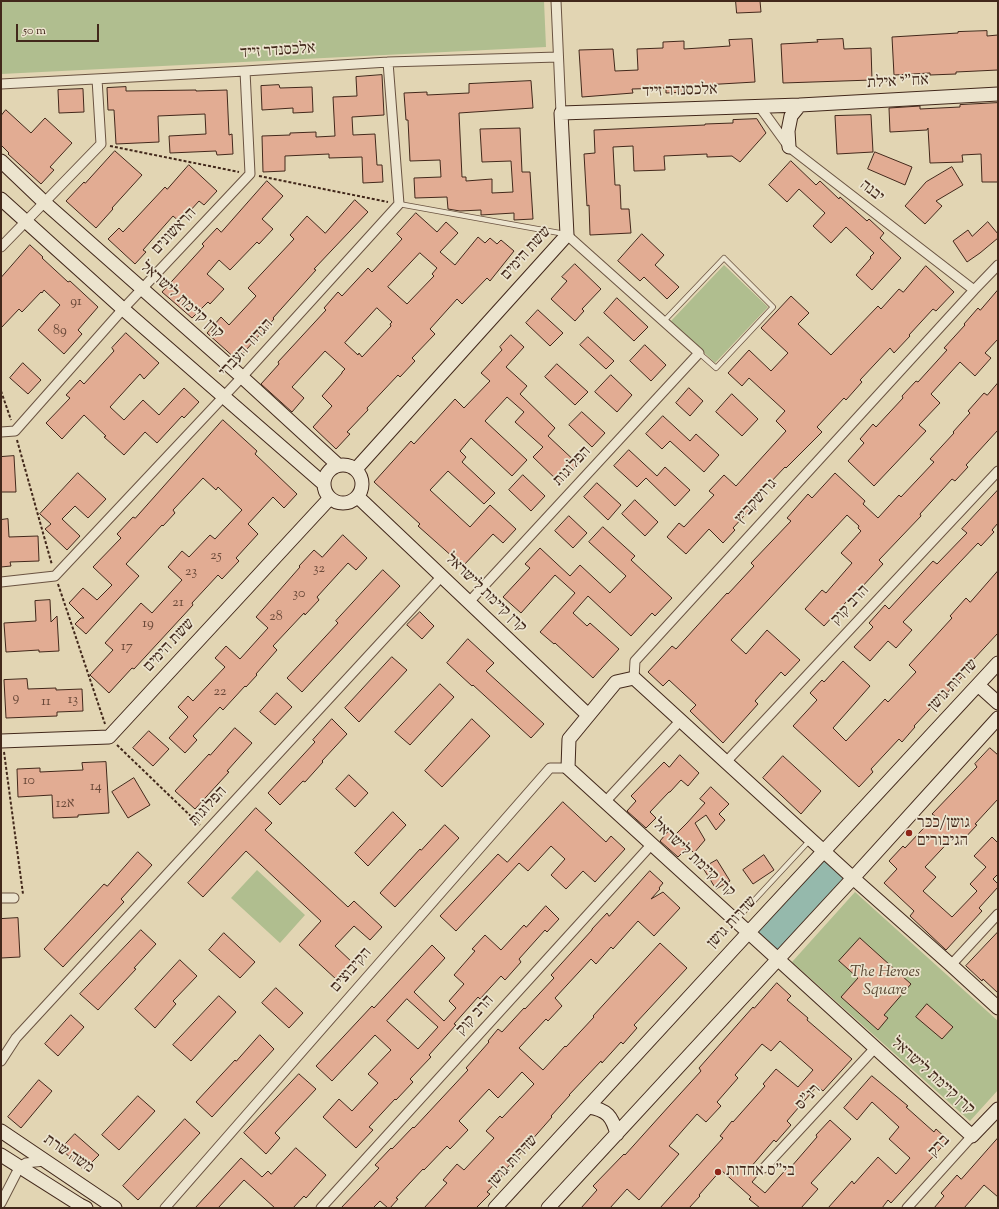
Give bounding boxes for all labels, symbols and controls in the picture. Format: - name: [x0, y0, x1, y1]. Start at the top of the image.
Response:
- scale bar: [18, 16, 101, 42]
- text: 50 m: [23, 22, 46, 40]
- street label: אלכסנדר זייד: [240, 40, 316, 64]
- street label: אח"י אילת: [867, 72, 929, 94]
- street label: אלכסנדר זייד: [642, 81, 718, 103]
- street label: יבנה: [855, 176, 887, 208]
- street label: הראשונים: [149, 205, 201, 259]
- street label: ששת הימים: [498, 223, 556, 285]
- street label: קרן קיימת לישראל: [135, 258, 227, 344]
- house number: 91: [70, 295, 82, 311]
- street label: הגדוד העברי: [216, 316, 278, 382]
- house number: 89: [53, 324, 67, 340]
- street label: הפלוגות: [550, 443, 596, 491]
- street label: גרושקביץ: [732, 475, 782, 529]
- house number: 25: [210, 549, 222, 565]
- street label: קרן קיימת לישראל: [440, 550, 530, 638]
- house number: 32: [313, 562, 325, 578]
- house number: 23: [185, 565, 197, 581]
- street label: הרב קוק: [828, 582, 874, 630]
- house number: 30: [293, 587, 305, 603]
- house number: 21: [172, 596, 184, 612]
- house number: 28: [269, 610, 283, 626]
- street label: ששת הימים: [140, 615, 200, 677]
- house number: 19: [142, 617, 154, 633]
- house number: 17: [121, 640, 133, 656]
- street label: שדרות גושן: [925, 656, 983, 716]
- house number: 22: [213, 685, 227, 701]
- house number: 9: [13, 691, 19, 707]
- house number: 13: [68, 693, 78, 709]
- house number: 11: [41, 695, 51, 711]
- house number: 10: [23, 774, 35, 790]
- house number: 14: [90, 780, 102, 796]
- street label: הפלוגות: [186, 783, 232, 831]
- house number: 12א: [56, 797, 74, 813]
- place label: גושן/ככר הגיבורים: [917, 814, 970, 852]
- street label: קרן קיימת לישראל: [648, 816, 738, 902]
- marker: גושן/ככר הגיבורים: [904, 828, 914, 838]
- street label: שדרות גושן: [704, 893, 762, 953]
- street label: הקיבוצים: [327, 945, 377, 997]
- park label: The Heroes Square: [850, 963, 920, 1001]
- street label: הרב קוק: [453, 992, 499, 1040]
- street label: קרן קיימת לישראל: [886, 1034, 978, 1120]
- street label: רנ"ס: [792, 1081, 826, 1115]
- street label: משה שרת: [39, 1131, 97, 1179]
- street label: שדרות גושן: [485, 1132, 543, 1192]
- street label: ברק: [925, 1132, 955, 1162]
- place label: בי"ס אחדות: [726, 1162, 795, 1182]
- marker: בי"ס אחדות: [713, 1167, 723, 1177]

